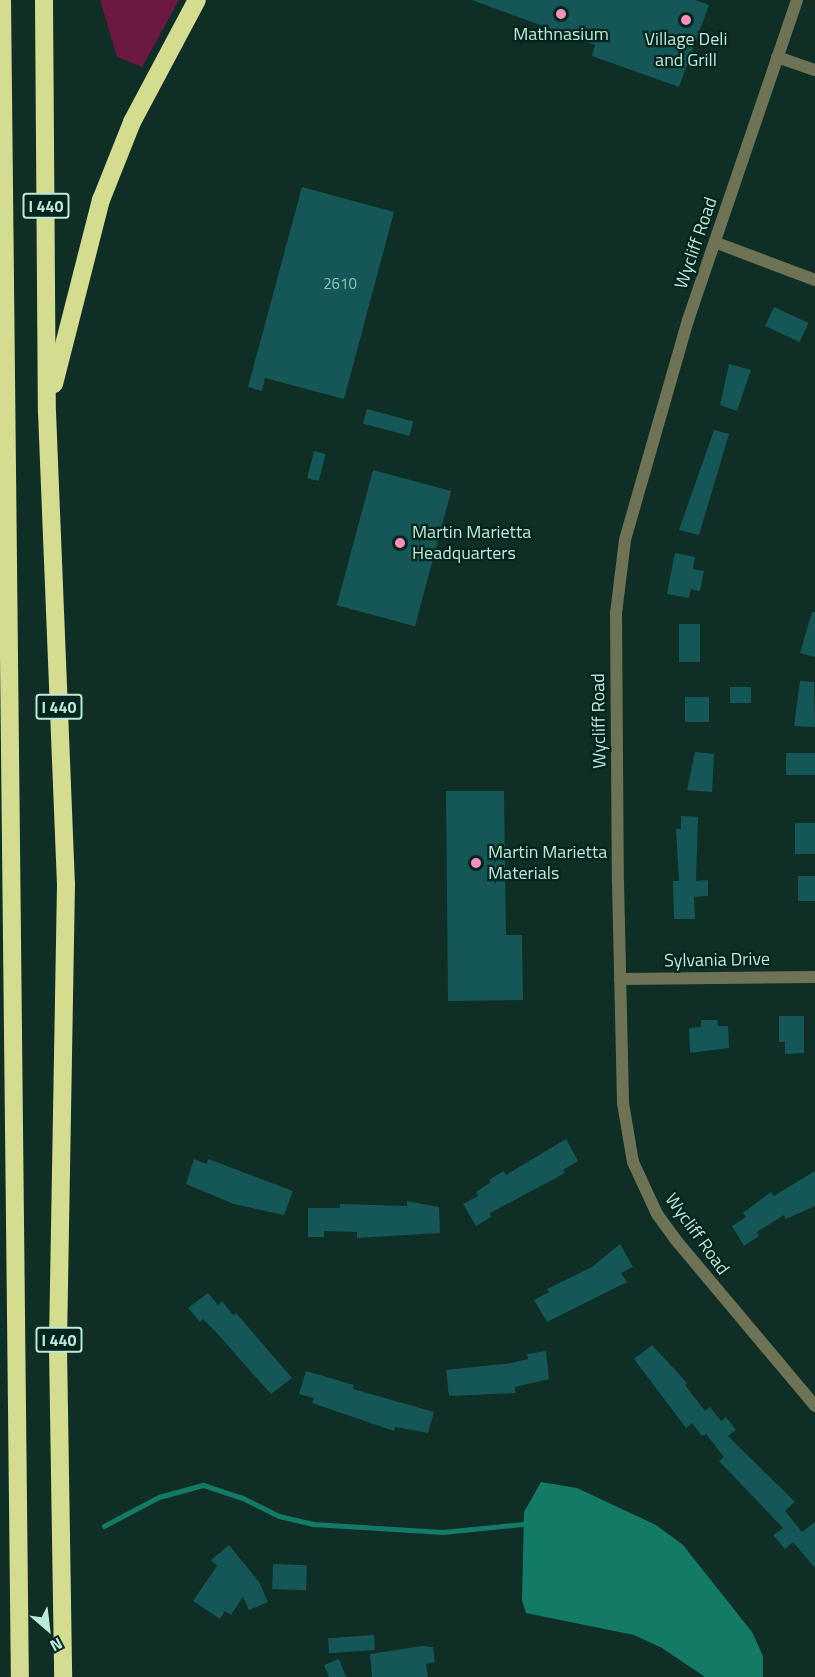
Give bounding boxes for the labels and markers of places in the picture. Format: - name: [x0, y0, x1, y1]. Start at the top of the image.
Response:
- marker: Mathnasium: [554, 7, 568, 21]
- marker: Village Deli and Grill: [679, 13, 693, 27]
- place label: Mathnasium: [513, 23, 609, 45]
- place label: Village Deli and Grill: [645, 29, 727, 72]
- place label: Martin Marietta Headquarters: [412, 522, 531, 564]
- marker: Martin Marietta Headquarters: [393, 536, 407, 550]
- place label: Martin Marietta Materials: [488, 842, 607, 884]
- marker: Martin Marietta Materials: [469, 856, 483, 870]

